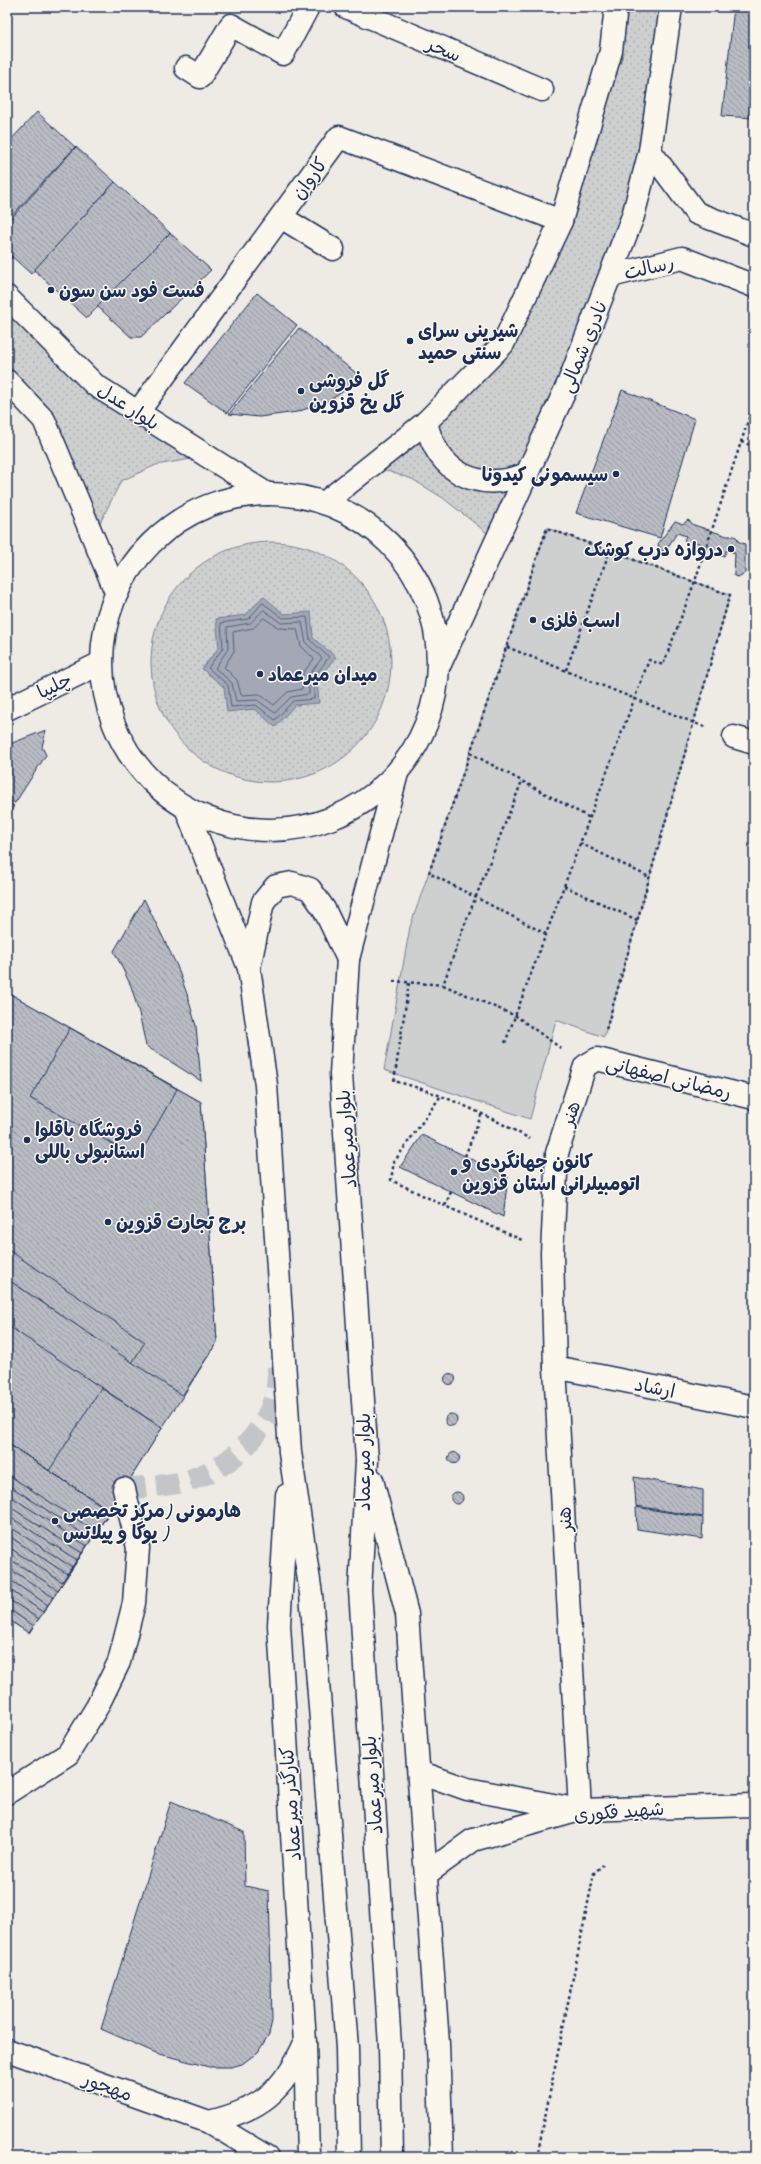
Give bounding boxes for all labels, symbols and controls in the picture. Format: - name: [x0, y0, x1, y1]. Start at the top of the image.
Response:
- street label: سحر: [421, 31, 464, 68]
- street label: کاروان: [286, 153, 333, 204]
- street label: رسالت: [622, 251, 677, 285]
- place label: فست فود سن سون: [59, 279, 205, 303]
- marker: فست فود سن سون: [46, 285, 56, 295]
- street label: نادری شمالی: [554, 296, 613, 396]
- place label: شیرینی سرای سنتی حمید: [418, 319, 518, 365]
- marker: شیرینی سرای سنتی حمید: [405, 336, 415, 346]
- place label: گل فروشی گل یخ قزوین: [309, 369, 405, 415]
- street label: بلوار عدل: [93, 378, 164, 436]
- marker: گل فروشی گل یخ قزوین: [296, 386, 306, 396]
- place label: سیسمونی کیدونا: [482, 463, 608, 487]
- marker: سیسمونی کیدونا: [611, 469, 621, 479]
- place label: دروازه درب کوشک: [584, 538, 723, 562]
- marker: دروازه درب کوشک: [726, 544, 736, 554]
- place label: اسب فلزی: [541, 609, 620, 633]
- marker: اسب فلزی: [528, 615, 538, 625]
- place label: میدان میرعماد: [268, 663, 378, 687]
- street label: چلیپا: [33, 667, 76, 704]
- marker: میدان میرعماد: [255, 669, 265, 679]
- street label: رمضانی اصفهانی: [603, 1051, 734, 1105]
- street label: بلوار میرعماد: [332, 1089, 362, 1189]
- street label: هنر: [555, 1098, 586, 1131]
- place label: فروشگاه باقلوا استانبولی باللی: [35, 1118, 145, 1164]
- marker: فروشگاه باقلوا استانبولی باللی: [22, 1135, 32, 1145]
- place label: کانون جهانگردی و اتومبیلرانی استان قزوین: [460, 1150, 640, 1196]
- marker: کانون جهانگردی و اتومبیلرانی استان قزوین: [449, 1167, 459, 1177]
- place label: برج تجارت قزوین: [116, 1211, 246, 1235]
- marker: برج تجارت قزوین: [103, 1217, 113, 1227]
- street label: ارشاد: [632, 1372, 677, 1404]
- street label: بلوار میرعماد: [352, 1413, 376, 1511]
- place label: هارمونی (مرکز تخصصی یوگا و پیلاتس ): [63, 1499, 241, 1545]
- street label: هنر: [552, 1506, 578, 1534]
- marker: هارمونی (مرکز تخصصی یوگا و پیلاتس ): [50, 1516, 60, 1526]
- street label: بلوار میرعماد: [358, 1735, 388, 1835]
- street label: کنارگذر میرعماد: [275, 1746, 307, 1862]
- street label: شهید فکوری: [573, 1797, 665, 1827]
- street label: مهجور: [78, 2066, 136, 2107]

